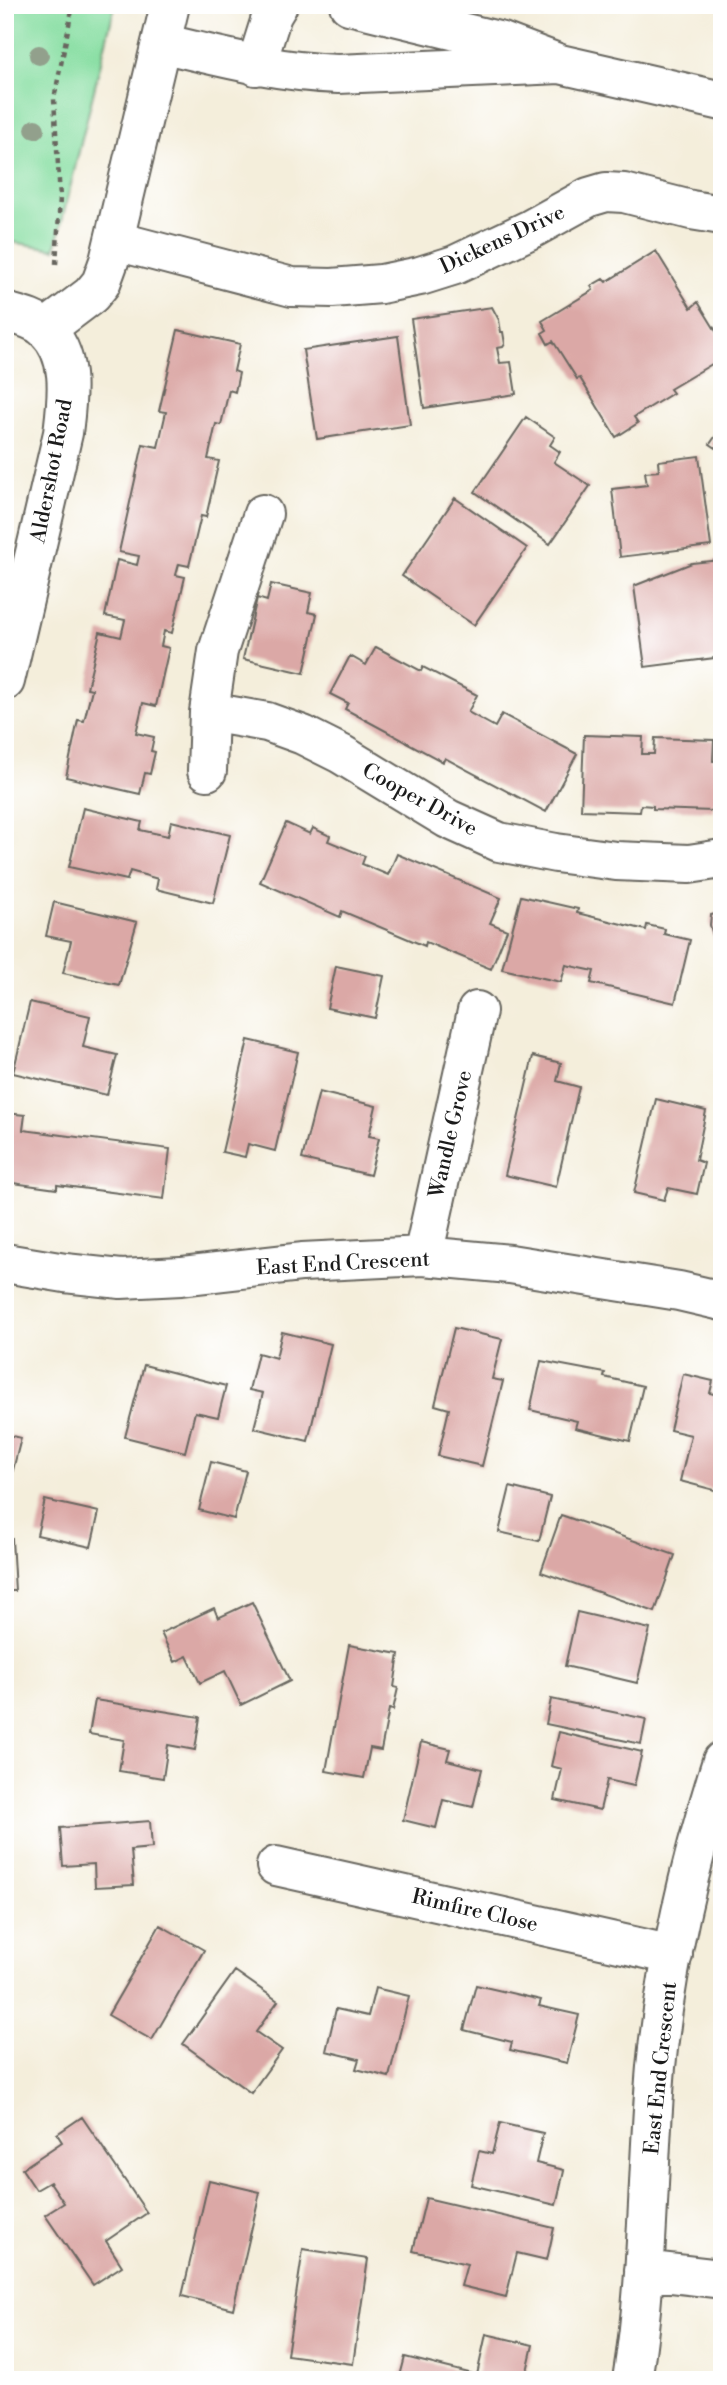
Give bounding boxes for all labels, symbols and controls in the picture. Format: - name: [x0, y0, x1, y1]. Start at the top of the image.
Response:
- street label: Dickens Drive: [436, 200, 569, 280]
- street label: Aldershot Road: [25, 397, 79, 546]
- street label: Cooper Drive: [357, 758, 482, 842]
- street label: Wandle Grove: [423, 1068, 478, 1202]
- street label: East End Crescent: [256, 1246, 431, 1282]
- street label: Rimfire Close: [409, 1884, 540, 1938]
- street label: East End Crescent: [639, 1980, 683, 2156]

